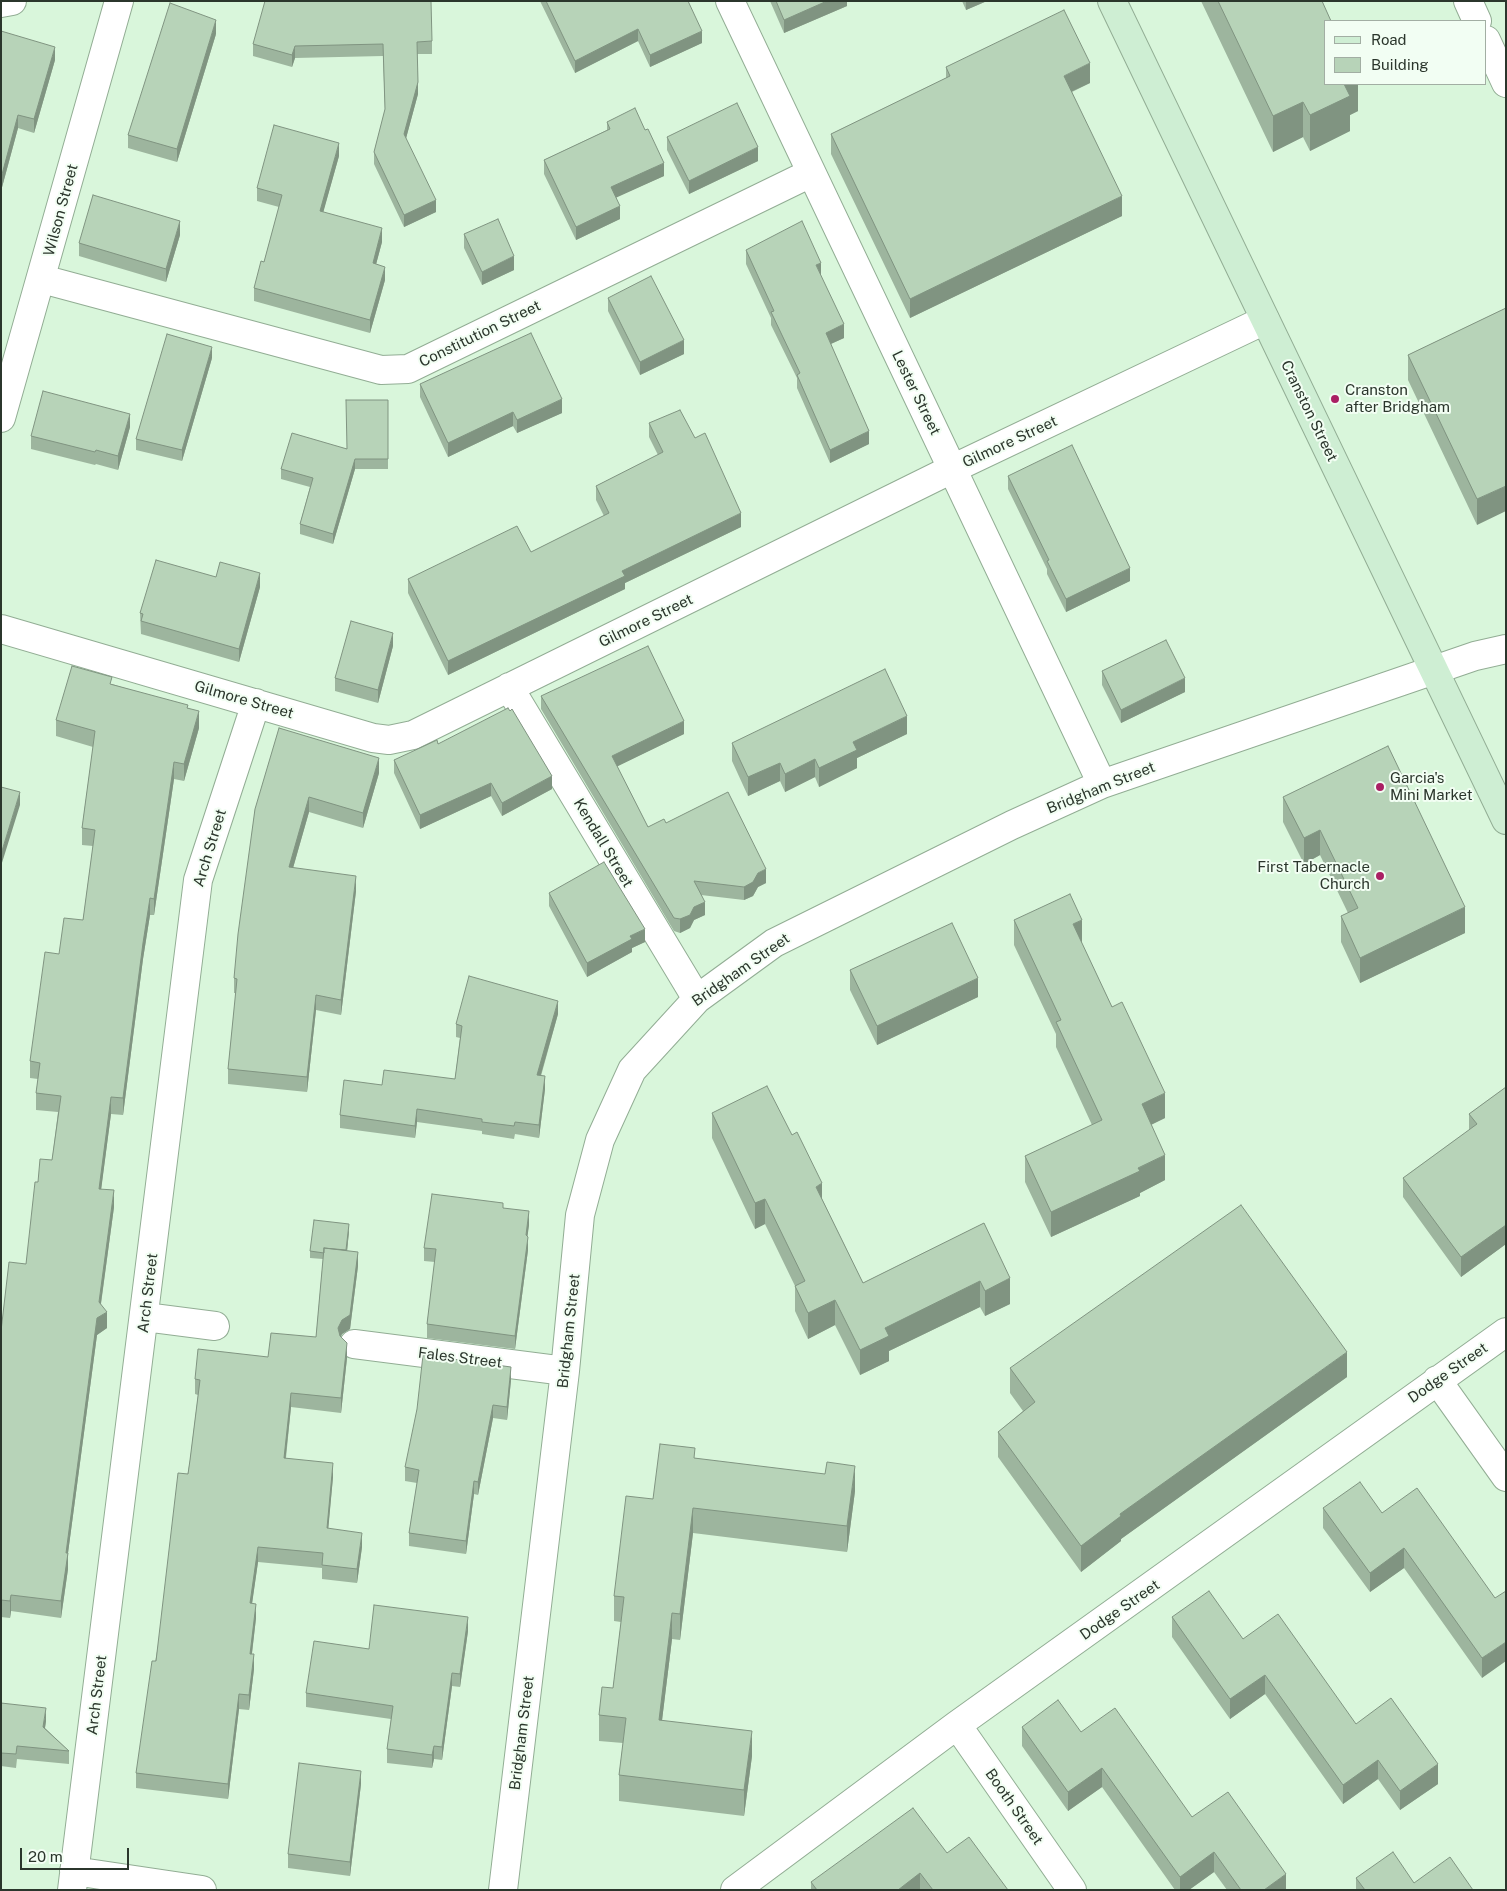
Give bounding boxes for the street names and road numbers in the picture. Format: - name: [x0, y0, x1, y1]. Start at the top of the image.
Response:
- street label: Wilson Street: [40, 162, 82, 258]
- street label: Constitution Street: [416, 297, 544, 371]
- street label: Lester Street: [888, 348, 944, 438]
- street label: Cranston Street: [1277, 357, 1341, 465]
- street label: Gilmore Street: [960, 412, 1060, 472]
- street label: Gilmore Street: [596, 590, 696, 652]
- street label: Gilmore Street: [192, 677, 296, 723]
- street label: Bridgham Street: [1044, 758, 1158, 818]
- street label: Kendall Street: [569, 795, 637, 891]
- street label: Arch Street: [190, 807, 230, 889]
- street label: Bridgham Street: [689, 930, 793, 1010]
- street label: Arch Street: [134, 1252, 162, 1334]
- street label: Bridgham Street: [554, 1273, 584, 1389]
- street label: Dodge Street: [1405, 1339, 1491, 1407]
- street label: Fales Street: [417, 1344, 503, 1372]
- street label: Dodge Street: [1077, 1576, 1163, 1644]
- street label: Arch Street: [83, 1654, 111, 1736]
- street label: Bridgham Street: [506, 1675, 538, 1791]
- street label: Booth Street: [981, 1766, 1047, 1848]

